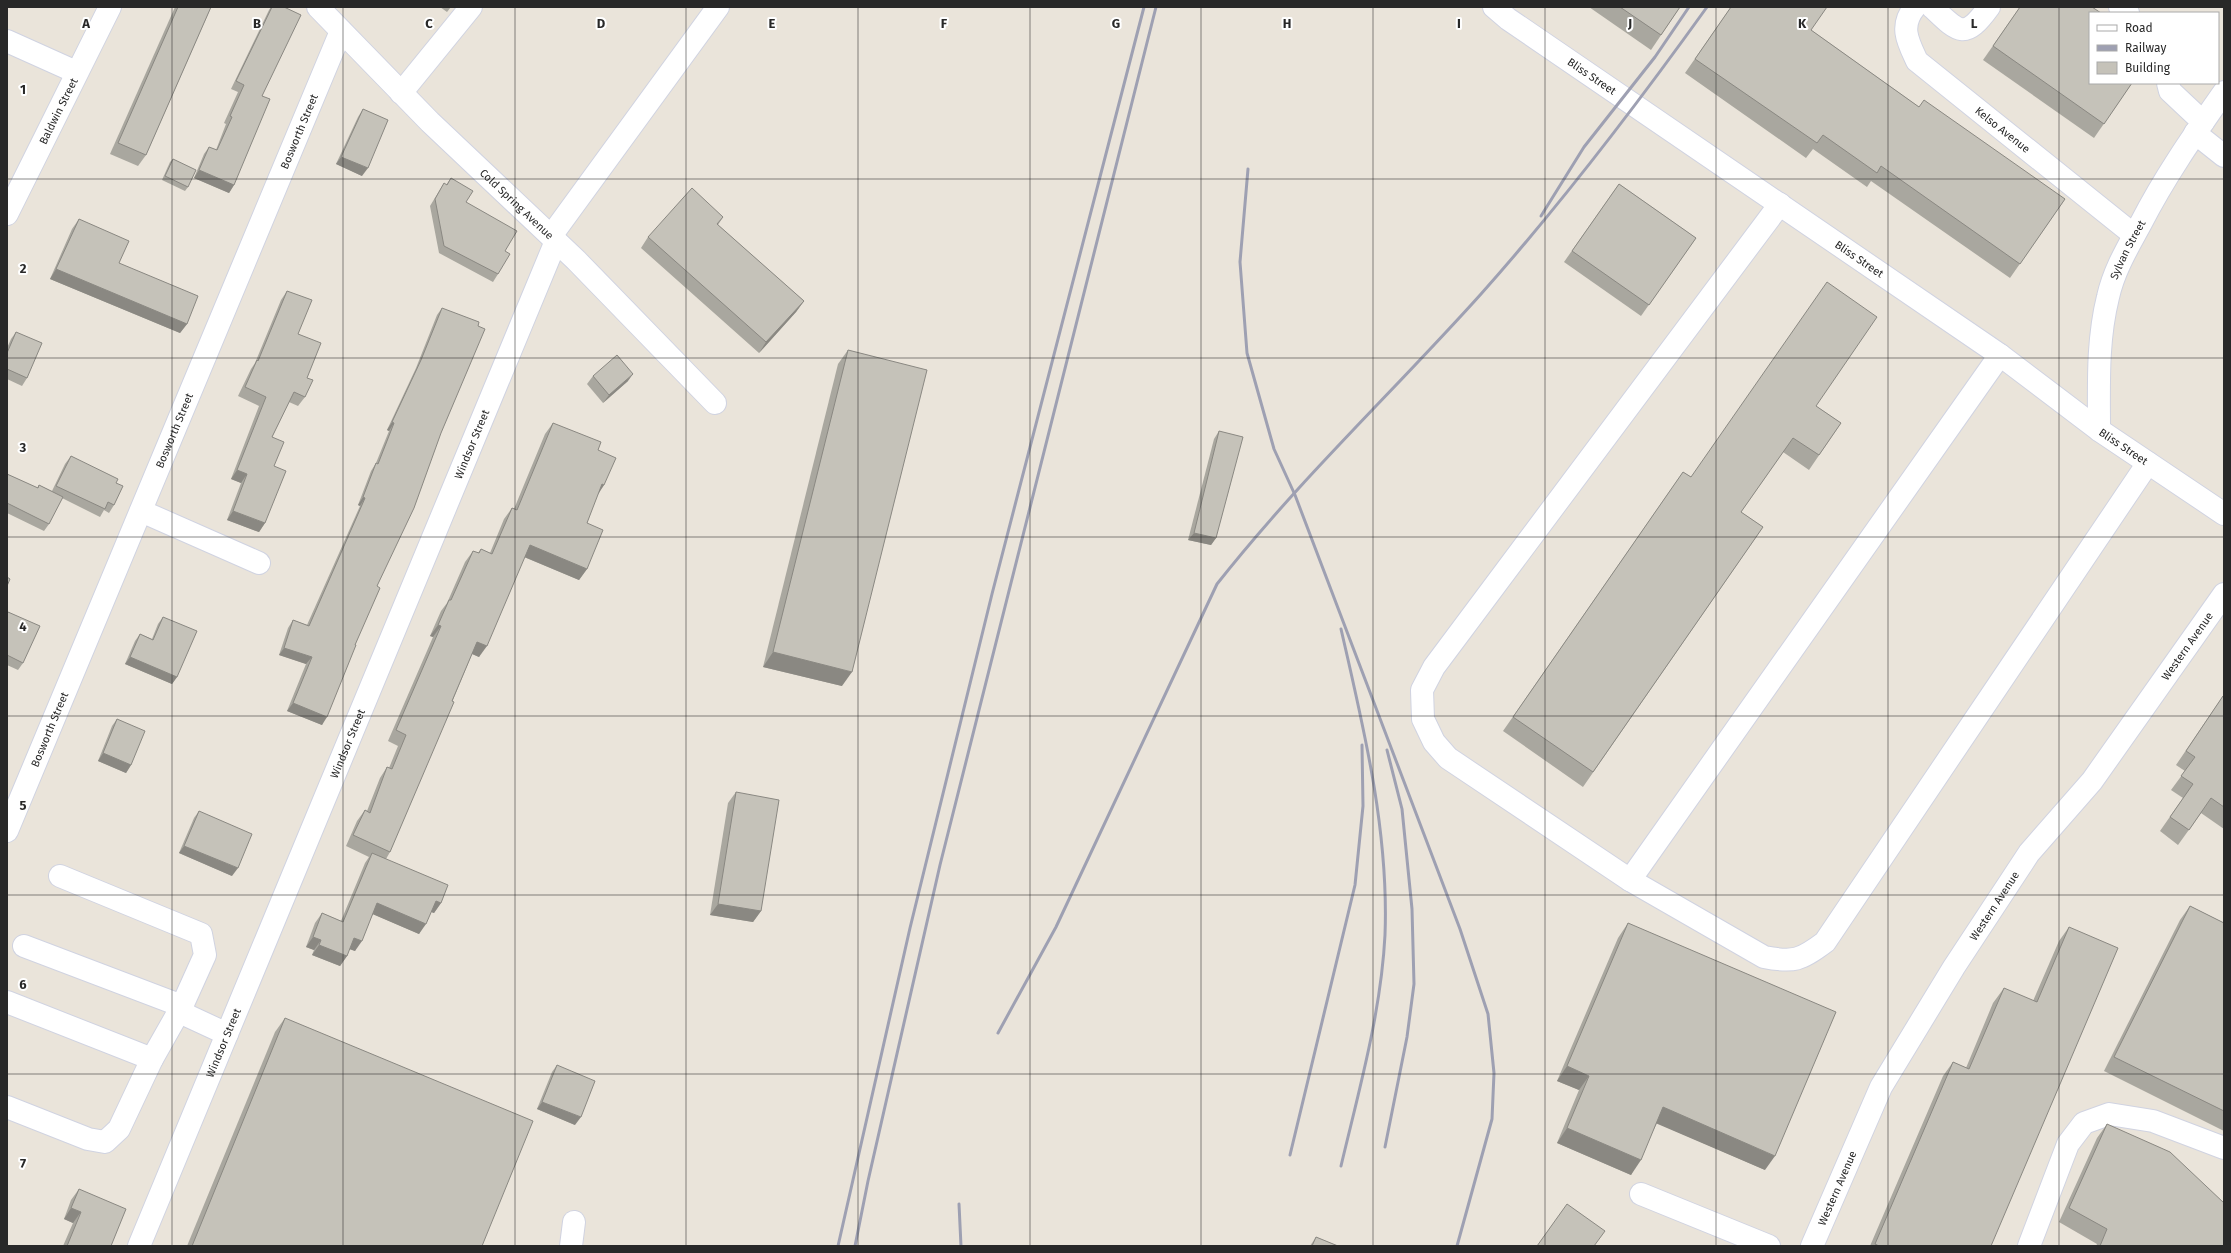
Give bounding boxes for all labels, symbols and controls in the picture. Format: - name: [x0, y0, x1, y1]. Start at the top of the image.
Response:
- legend: [2089, 12, 2219, 84]
- text: A: [81, 16, 90, 31]
- text: B: [253, 16, 261, 31]
- text: C: [425, 16, 433, 31]
- text: D: [597, 16, 606, 31]
- text: E: [769, 16, 776, 31]
- text: F: [941, 16, 948, 31]
- text: G: [1112, 16, 1120, 31]
- text: H: [1283, 16, 1291, 31]
- text: I: [1457, 16, 1461, 31]
- text: J: [1627, 16, 1632, 31]
- text: K: [1798, 16, 1807, 31]
- text: L: [1971, 16, 1978, 31]
- text: Road: [2125, 21, 2153, 35]
- text: Railway: [2125, 41, 2166, 55]
- street label: Bliss Street: [1565, 56, 1618, 98]
- text: Building: [2125, 61, 2171, 75]
- street label: Baldwin Street: [37, 76, 81, 147]
- text: 1: [20, 82, 26, 97]
- street label: Bosworth Street: [278, 92, 321, 171]
- street label: Kelso Avenue: [1972, 104, 2032, 156]
- street label: Cold Spring Avenue: [477, 167, 556, 242]
- street label: Sylvan Street: [2108, 218, 2148, 281]
- street label: Bliss Street: [1832, 238, 1886, 281]
- text: 2: [20, 261, 27, 276]
- street label: Bosworth Street: [153, 391, 196, 470]
- street label: Windsor Street: [452, 408, 492, 481]
- street label: Bliss Street: [2096, 426, 2150, 468]
- text: 3: [19, 440, 27, 455]
- street label: Western Avenue: [2159, 610, 2216, 683]
- text: 4: [19, 619, 27, 634]
- street label: Bosworth Street: [28, 690, 71, 769]
- street label: Windsor Street: [328, 707, 368, 780]
- text: 5: [20, 798, 27, 813]
- street label: Western Avenue: [1967, 869, 2022, 943]
- text: 6: [19, 977, 27, 992]
- street label: Windsor Street: [204, 1006, 244, 1080]
- street label: Western Avenue: [1816, 1149, 1859, 1228]
- text: 7: [20, 1156, 26, 1171]

